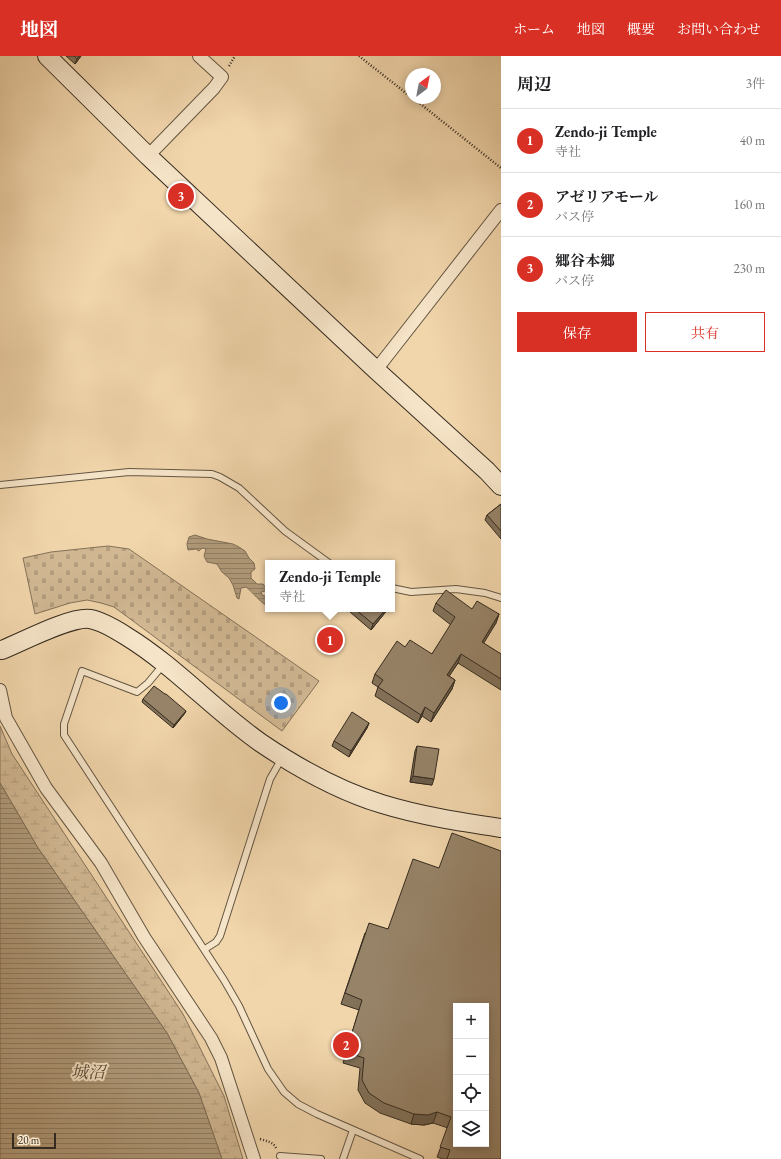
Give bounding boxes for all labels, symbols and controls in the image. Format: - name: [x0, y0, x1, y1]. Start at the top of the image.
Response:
- text: 地図: [20, 17, 58, 42]
- text: ホーム: [513, 20, 555, 38]
- text: 地図: [577, 20, 605, 38]
- text: 概要: [627, 20, 655, 38]
- text: お問い合わせ: [677, 20, 761, 38]
- north arrow: [405, 68, 441, 104]
- text: 周辺: [517, 73, 551, 95]
- text: 3件: [746, 75, 765, 92]
- text: Zendo-ji Temple: [555, 122, 657, 141]
- text: 1: [527, 132, 533, 149]
- text: 40 m: [740, 132, 765, 149]
- text: 寺社: [555, 143, 581, 160]
- pin: 3: [168, 181, 194, 211]
- text: アゼリアモール: [555, 187, 658, 206]
- text: 2: [527, 196, 533, 213]
- text: 160 m: [734, 196, 765, 213]
- text: バス停: [555, 208, 594, 225]
- text: 郷谷本郷: [555, 251, 615, 270]
- text: 3: [527, 260, 533, 277]
- text: 230 m: [734, 260, 765, 277]
- text: バス停: [555, 272, 594, 289]
- button: 保存: [517, 312, 637, 352]
- button: 共有: [645, 312, 765, 352]
- popup: [265, 560, 395, 612]
- text: Zendo-ji Temple: [279, 567, 381, 586]
- text: 寺社: [279, 588, 305, 605]
- pin: 1: [317, 625, 343, 655]
- your location: [271, 693, 291, 713]
- map controls: [453, 1003, 489, 1147]
- button: +: [453, 1003, 489, 1039]
- pin: 2: [333, 1030, 359, 1060]
- button: −: [453, 1039, 489, 1075]
- water label: 城沼: [71, 1061, 108, 1083]
- button: locate: [453, 1075, 489, 1111]
- button: layers: [453, 1111, 489, 1147]
- scale bar: [12, 1131, 56, 1150]
- text: 20 m: [18, 1133, 39, 1147]

